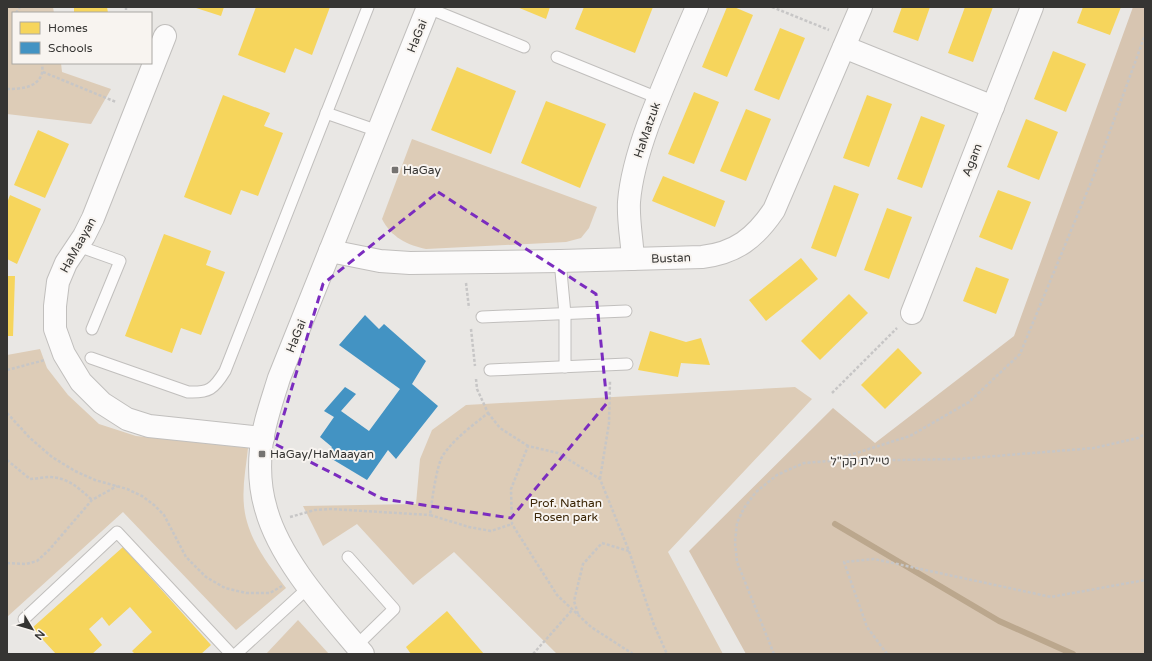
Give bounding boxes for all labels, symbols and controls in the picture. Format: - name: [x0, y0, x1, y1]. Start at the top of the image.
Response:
- legend: [12, 12, 152, 64]
- street label: HaGai: [404, 17, 430, 55]
- text: Homes: [48, 21, 88, 35]
- text: Schools: [48, 41, 93, 55]
- street label: HaMatzuk: [631, 100, 663, 160]
- street label: Agam: [959, 142, 985, 178]
- place label: HaGay: [403, 163, 441, 177]
- marker: HaGay: [390, 165, 400, 175]
- street label: HaMaayan: [57, 215, 99, 275]
- street label: Bustan: [651, 250, 691, 266]
- street label: HaGai: [283, 317, 309, 355]
- place label: HaGay/HaMaayan: [270, 447, 374, 461]
- marker: HaGay/HaMaayan: [257, 449, 267, 459]
- street label: טיילת קק"ל: [830, 453, 890, 469]
- park label: Prof. Nathan Rosen park: [530, 496, 602, 524]
- north arrow: [12, 609, 52, 649]
- text: N: [32, 627, 47, 642]

